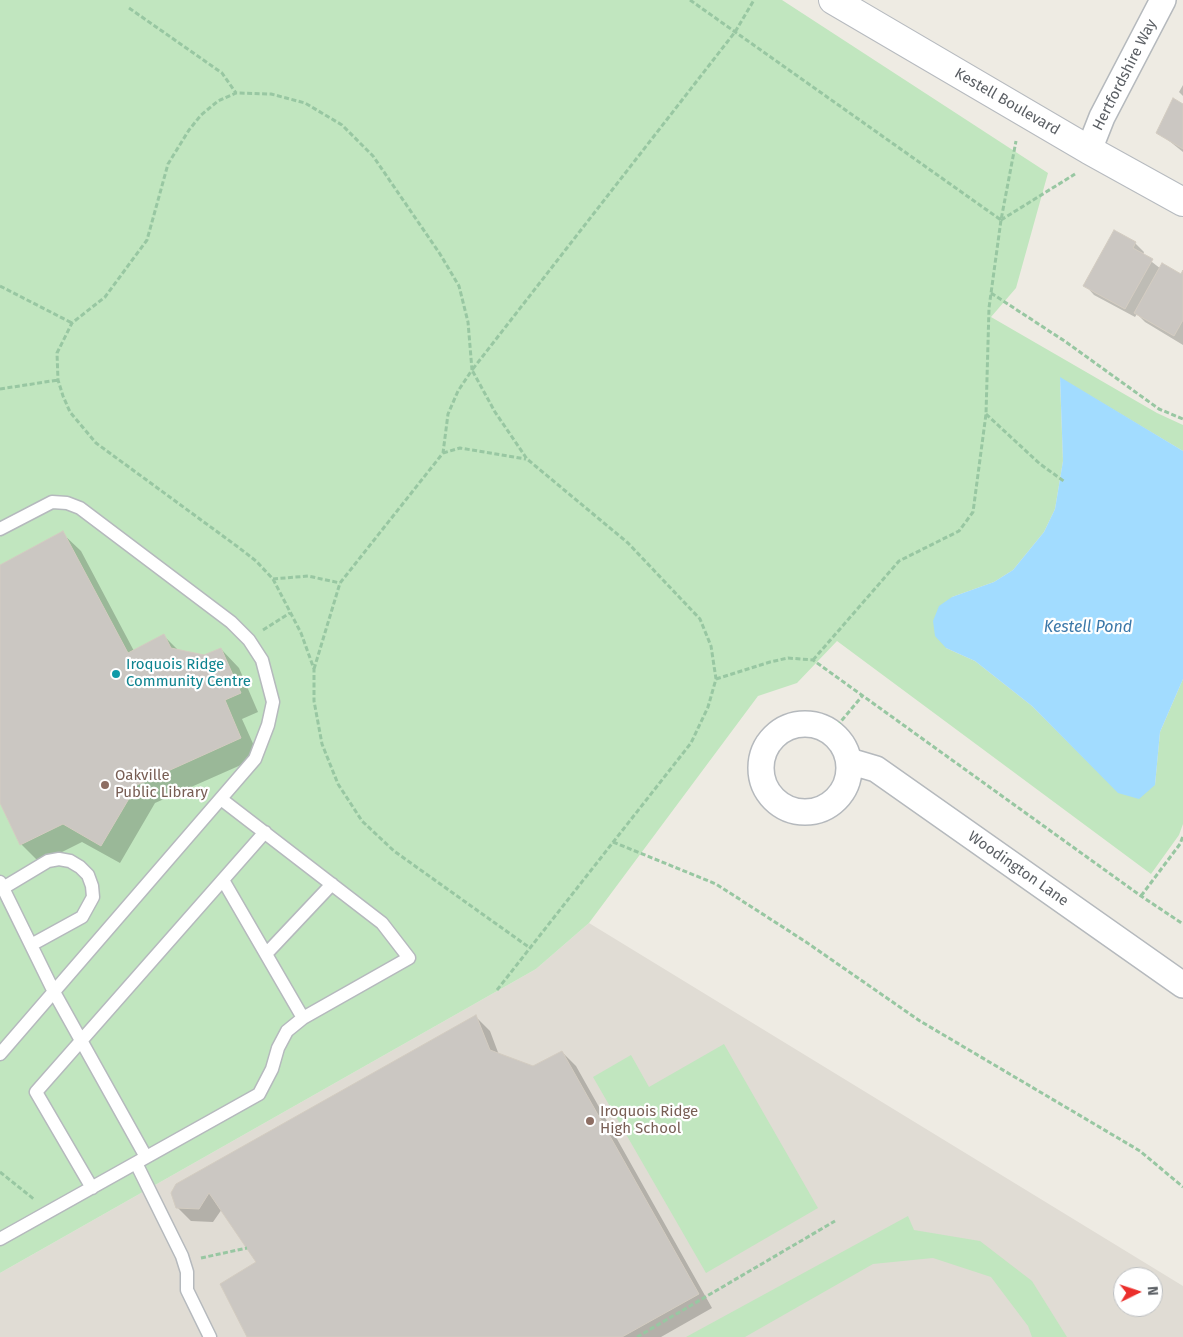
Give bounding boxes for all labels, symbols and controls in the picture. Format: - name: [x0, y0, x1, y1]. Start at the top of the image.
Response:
- street label: Hertfordshire Way: [1089, 16, 1161, 134]
- street label: Kestell Boulevard: [951, 65, 1063, 139]
- water label: Kestell Pond: [1044, 618, 1132, 638]
- place label: Iroquois Ridge Community Centre: [126, 656, 251, 691]
- marker: Iroquois Ridge Community Centre: [110, 668, 122, 680]
- place label: Oakville Public Library: [115, 767, 208, 802]
- marker: Oakville Public Library: [99, 779, 111, 791]
- street label: Woodington Lane: [964, 828, 1072, 910]
- place label: Iroquois Ridge High School: [600, 1103, 698, 1138]
- marker: Iroquois Ridge High School: [584, 1115, 596, 1127]
- north arrow: [1113, 1267, 1163, 1317]
- text: N: [1144, 1286, 1161, 1296]

